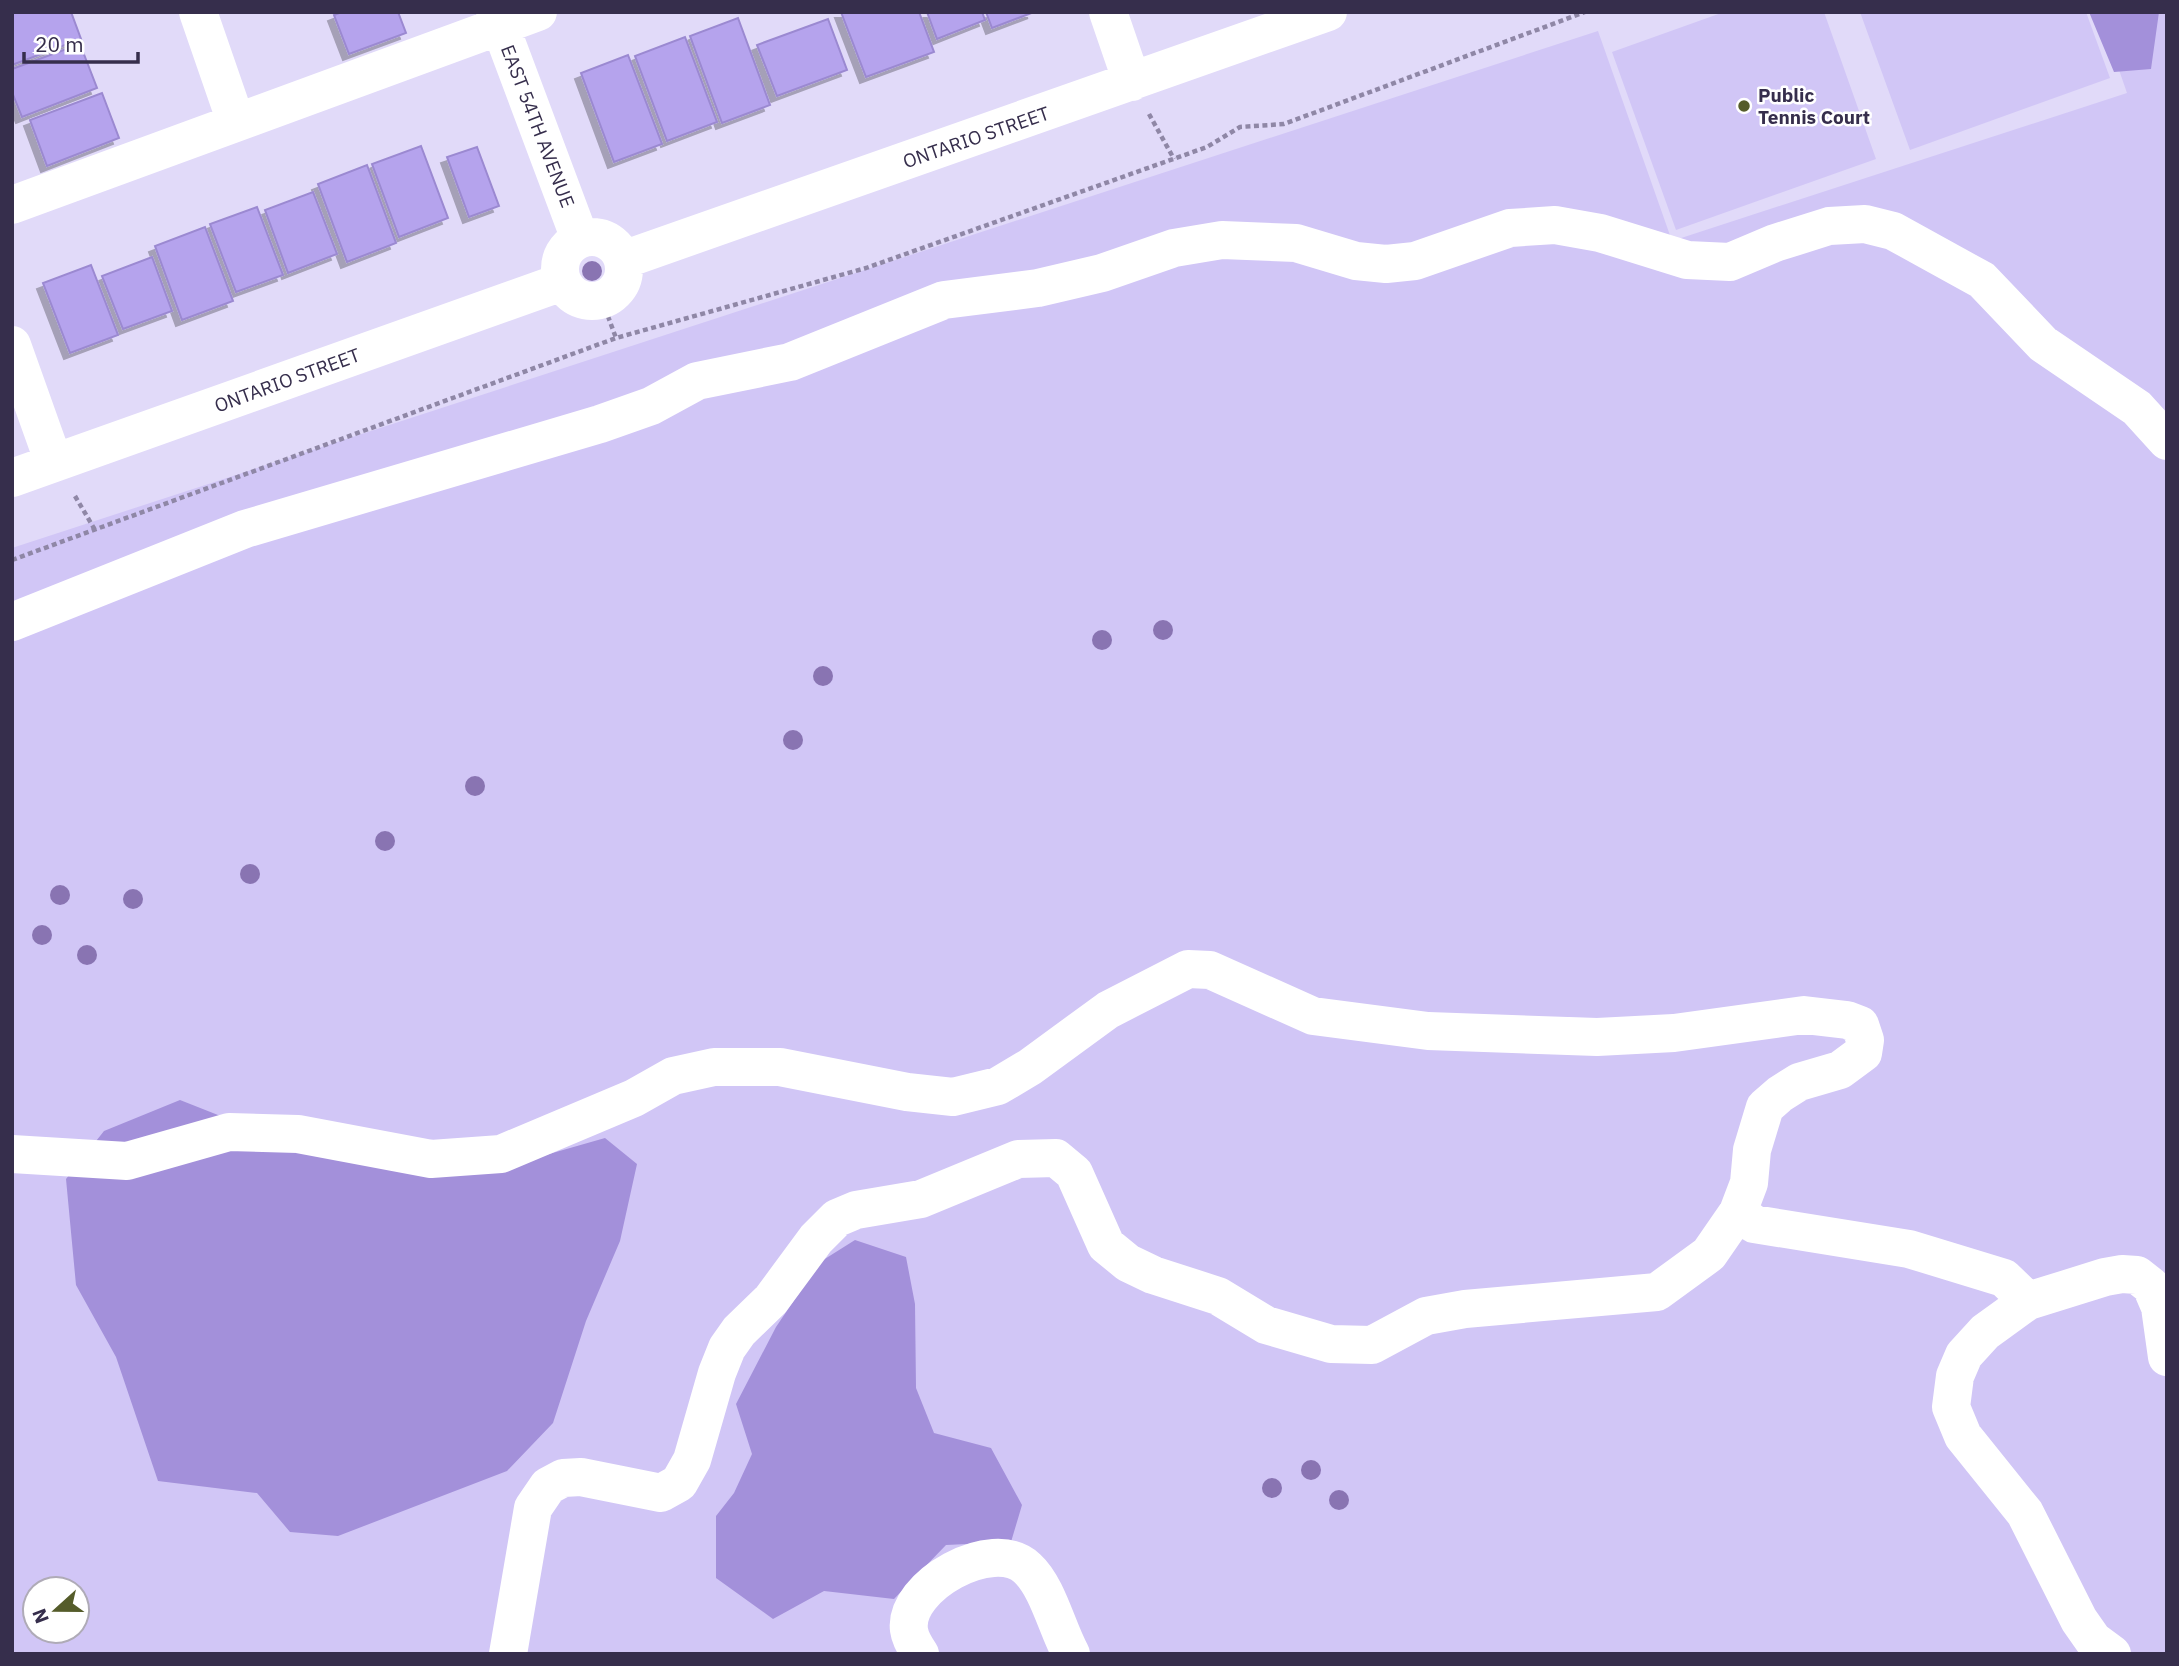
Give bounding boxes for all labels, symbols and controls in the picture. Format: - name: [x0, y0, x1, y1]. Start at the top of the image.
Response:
- scale bar: [24, 21, 138, 65]
- text: 20 m: [35, 30, 84, 58]
- street label: EAST 54TH AVENUE: [496, 41, 580, 211]
- place label: Public Tennis Court: [1758, 83, 1870, 129]
- marker: Public Tennis Court: [1736, 98, 1752, 114]
- street label: ONTARIO STREET: [900, 101, 1052, 173]
- street label: ONTARIO STREET: [211, 342, 363, 417]
- north arrow: [21, 1575, 91, 1645]
- text: N: [26, 1605, 54, 1627]

